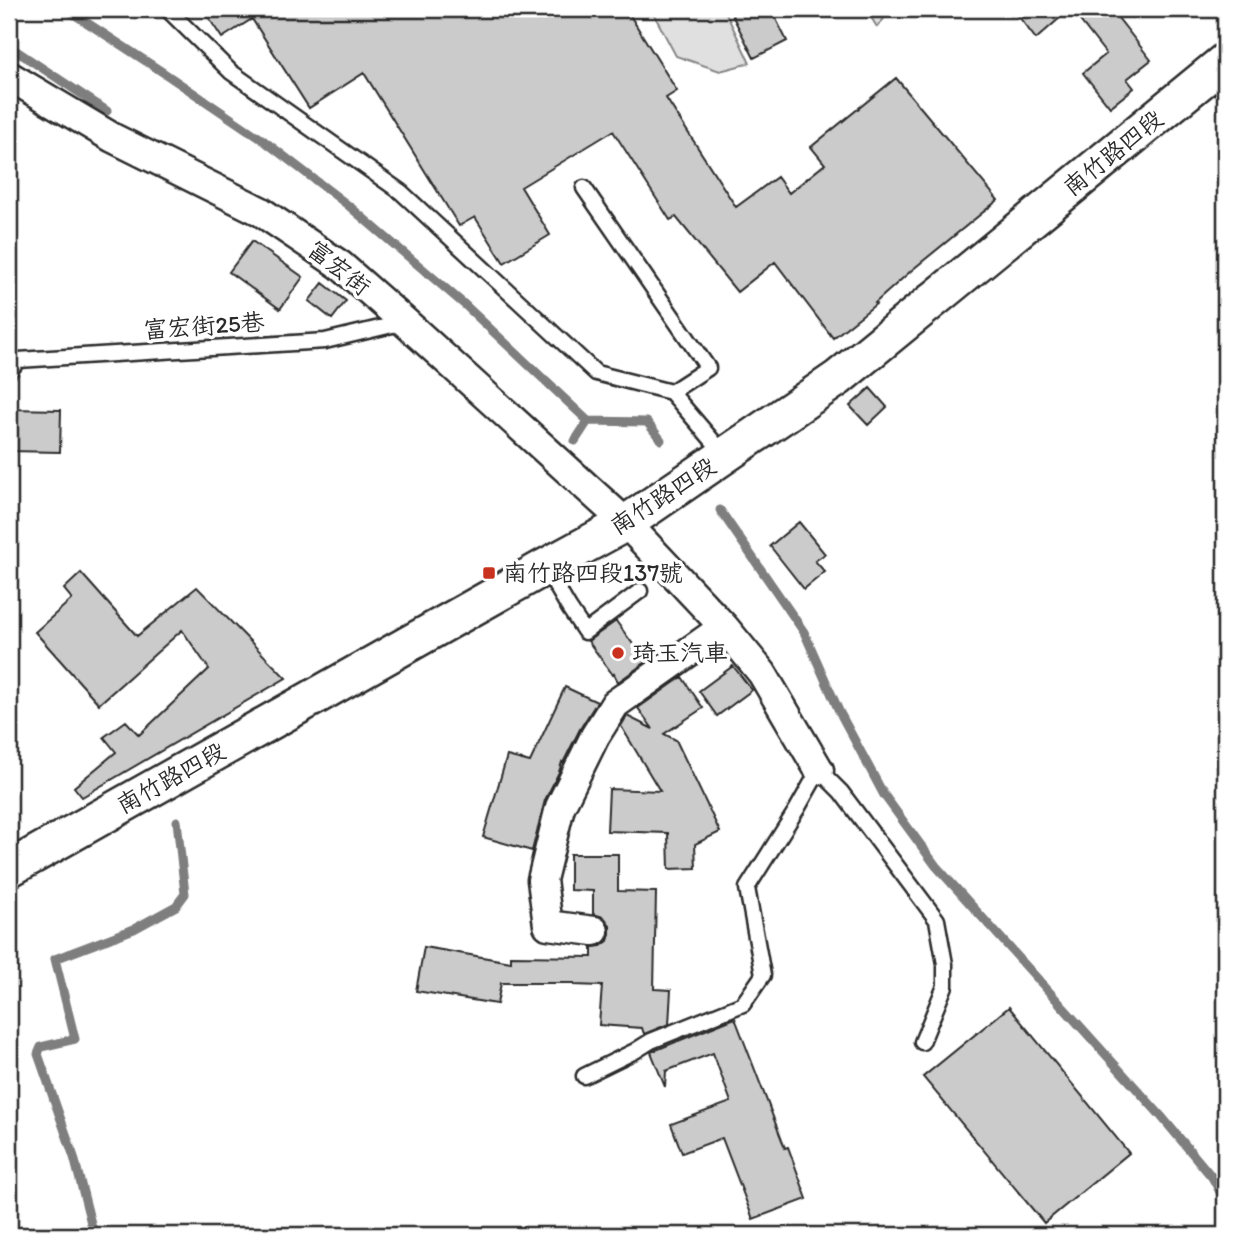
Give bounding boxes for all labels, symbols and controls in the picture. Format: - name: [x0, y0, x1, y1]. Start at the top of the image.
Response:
- street label: 南竹路四段: [1057, 104, 1168, 202]
- street label: 富宏街: [302, 234, 377, 301]
- street label: 富宏街25巷: [142, 307, 265, 344]
- street label: 南竹路四段: [605, 451, 721, 540]
- place label: 南竹路四段137號: [503, 558, 683, 587]
- marker: 南竹路四段137號: [481, 565, 497, 581]
- place label: 琦玉汽車: [632, 638, 728, 667]
- marker: 琦玉汽車: [610, 645, 626, 661]
- street label: 南竹路四段: [111, 736, 230, 819]

